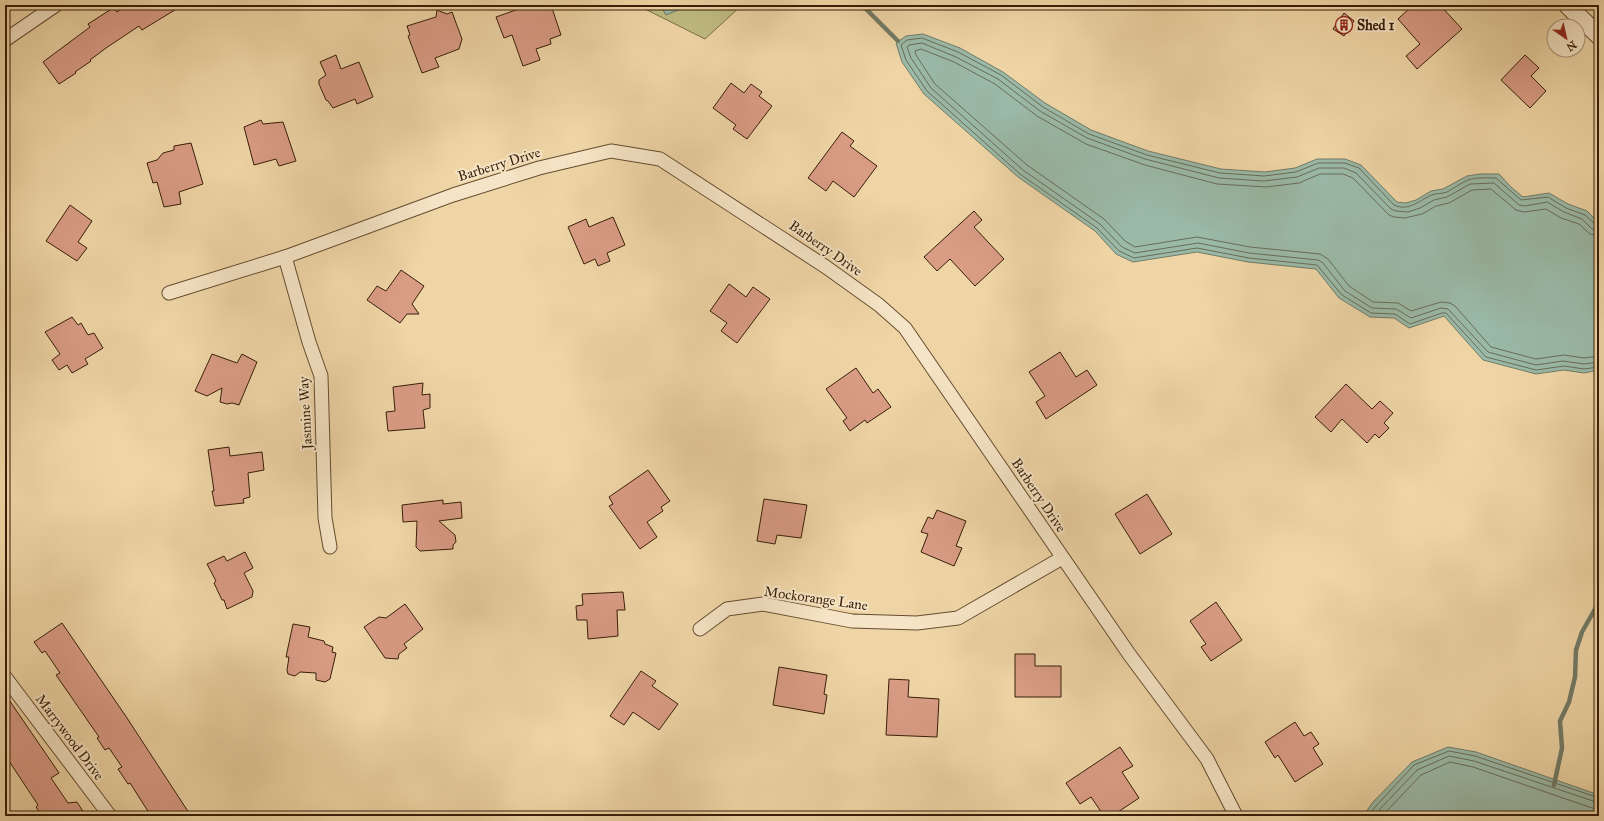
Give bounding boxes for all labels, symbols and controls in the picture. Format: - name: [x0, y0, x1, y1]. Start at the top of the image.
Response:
- building icon: Shed 1: [1334, 15, 1354, 35]
- place label: Shed 1: [1357, 17, 1395, 34]
- north arrow: [1546, 18, 1586, 58]
- text: N: [1563, 38, 1579, 54]
- street label: Barberry Drive: [456, 144, 543, 185]
- street label: Barberry Drive: [786, 217, 866, 280]
- street label: Jasmine Way: [295, 375, 317, 452]
- street label: Barberry Drive: [1008, 455, 1070, 536]
- street label: Mockorange Lane: [763, 583, 869, 614]
- street label: Marrywood Drive: [32, 691, 108, 784]

